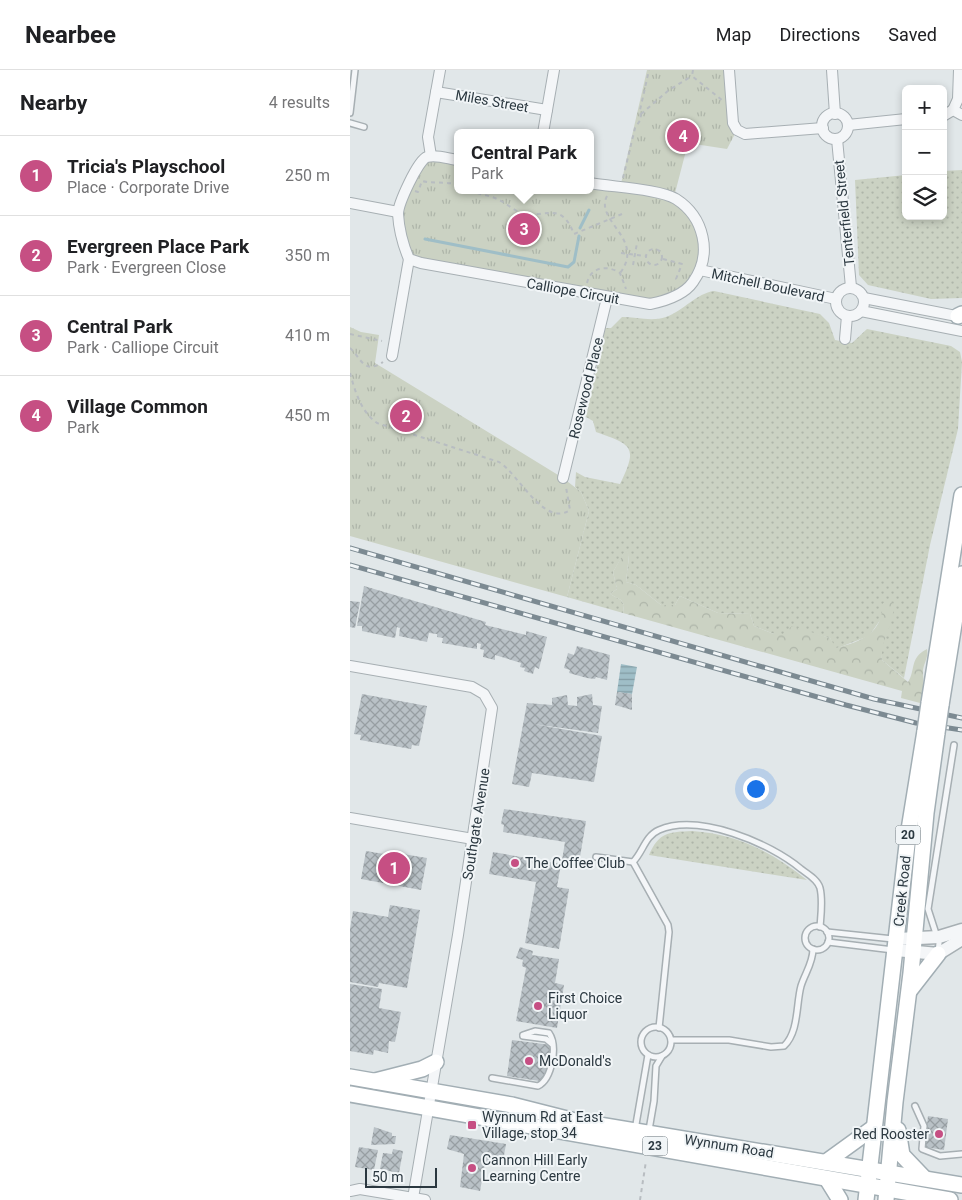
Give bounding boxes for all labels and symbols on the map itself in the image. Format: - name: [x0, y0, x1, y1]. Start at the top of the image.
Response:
- street label: Miles Street: [454, 87, 530, 115]
- pin: 4: [667, 117, 699, 155]
- street label: Tenterfield Street: [830, 159, 858, 267]
- pin: 3: [508, 210, 540, 248]
- street label: Mitchell Boulevard: [710, 265, 826, 305]
- street label: Calliope Circuit: [525, 275, 621, 307]
- street label: Rosewood Place: [566, 336, 606, 440]
- pin: 2: [390, 397, 422, 435]
- street label: Southgate Avenue: [459, 767, 493, 881]
- your location: [743, 776, 769, 802]
- road number: 20: [896, 826, 920, 844]
- pin: 1: [378, 849, 410, 887]
- place label: The Coffee Club: [525, 855, 625, 871]
- street label: Creek Road: [890, 855, 914, 927]
- marker: The Coffee Club: [509, 857, 521, 869]
- place label: First Choice Liquor: [548, 990, 622, 1022]
- marker: First Choice Liquor: [532, 1000, 544, 1012]
- place label: McDonald's: [539, 1053, 612, 1069]
- marker: McDonald's: [523, 1055, 535, 1067]
- place label: Wynnum Rd at East Village, stop 34: [482, 1109, 603, 1141]
- marker: Wynnum Rd at East Village, stop 34: [466, 1119, 478, 1131]
- place label: Red Rooster: [853, 1126, 929, 1142]
- marker: Red Rooster: [933, 1128, 945, 1140]
- street label: Wynnum Road: [683, 1131, 775, 1161]
- road number: 23: [642, 1136, 668, 1156]
- place label: Cannon Hill Early Learning Centre: [482, 1152, 588, 1184]
- marker: Cannon Hill Early Learning Centre: [466, 1162, 478, 1174]
- scale bar: [365, 1165, 438, 1188]

